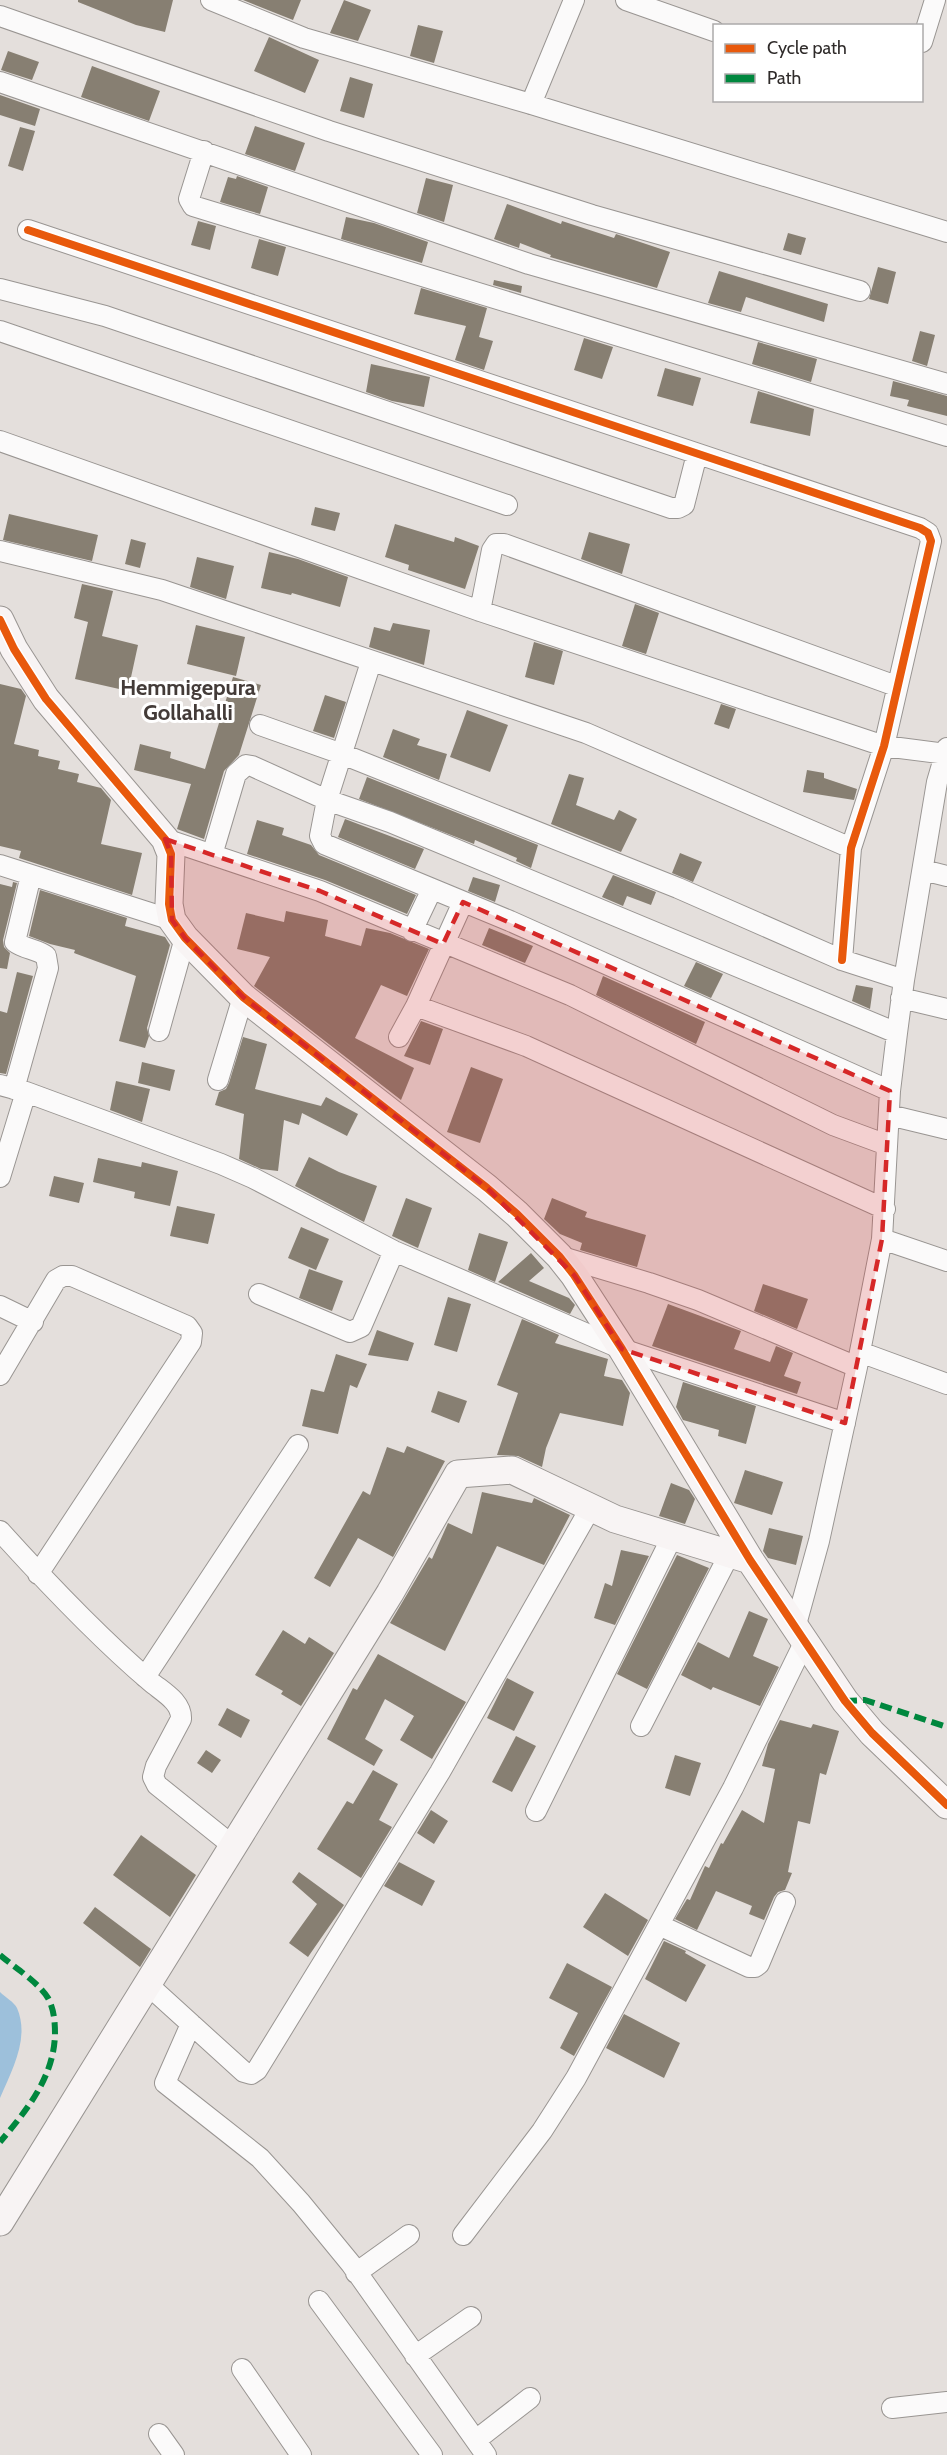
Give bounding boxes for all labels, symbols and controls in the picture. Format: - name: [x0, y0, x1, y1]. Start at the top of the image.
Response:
- legend: [713, 24, 923, 102]
- text: Cycle path: [767, 37, 847, 59]
- text: Path: [767, 67, 801, 89]
- district label: Hemmigepura Gollahalli: [120, 674, 256, 726]

